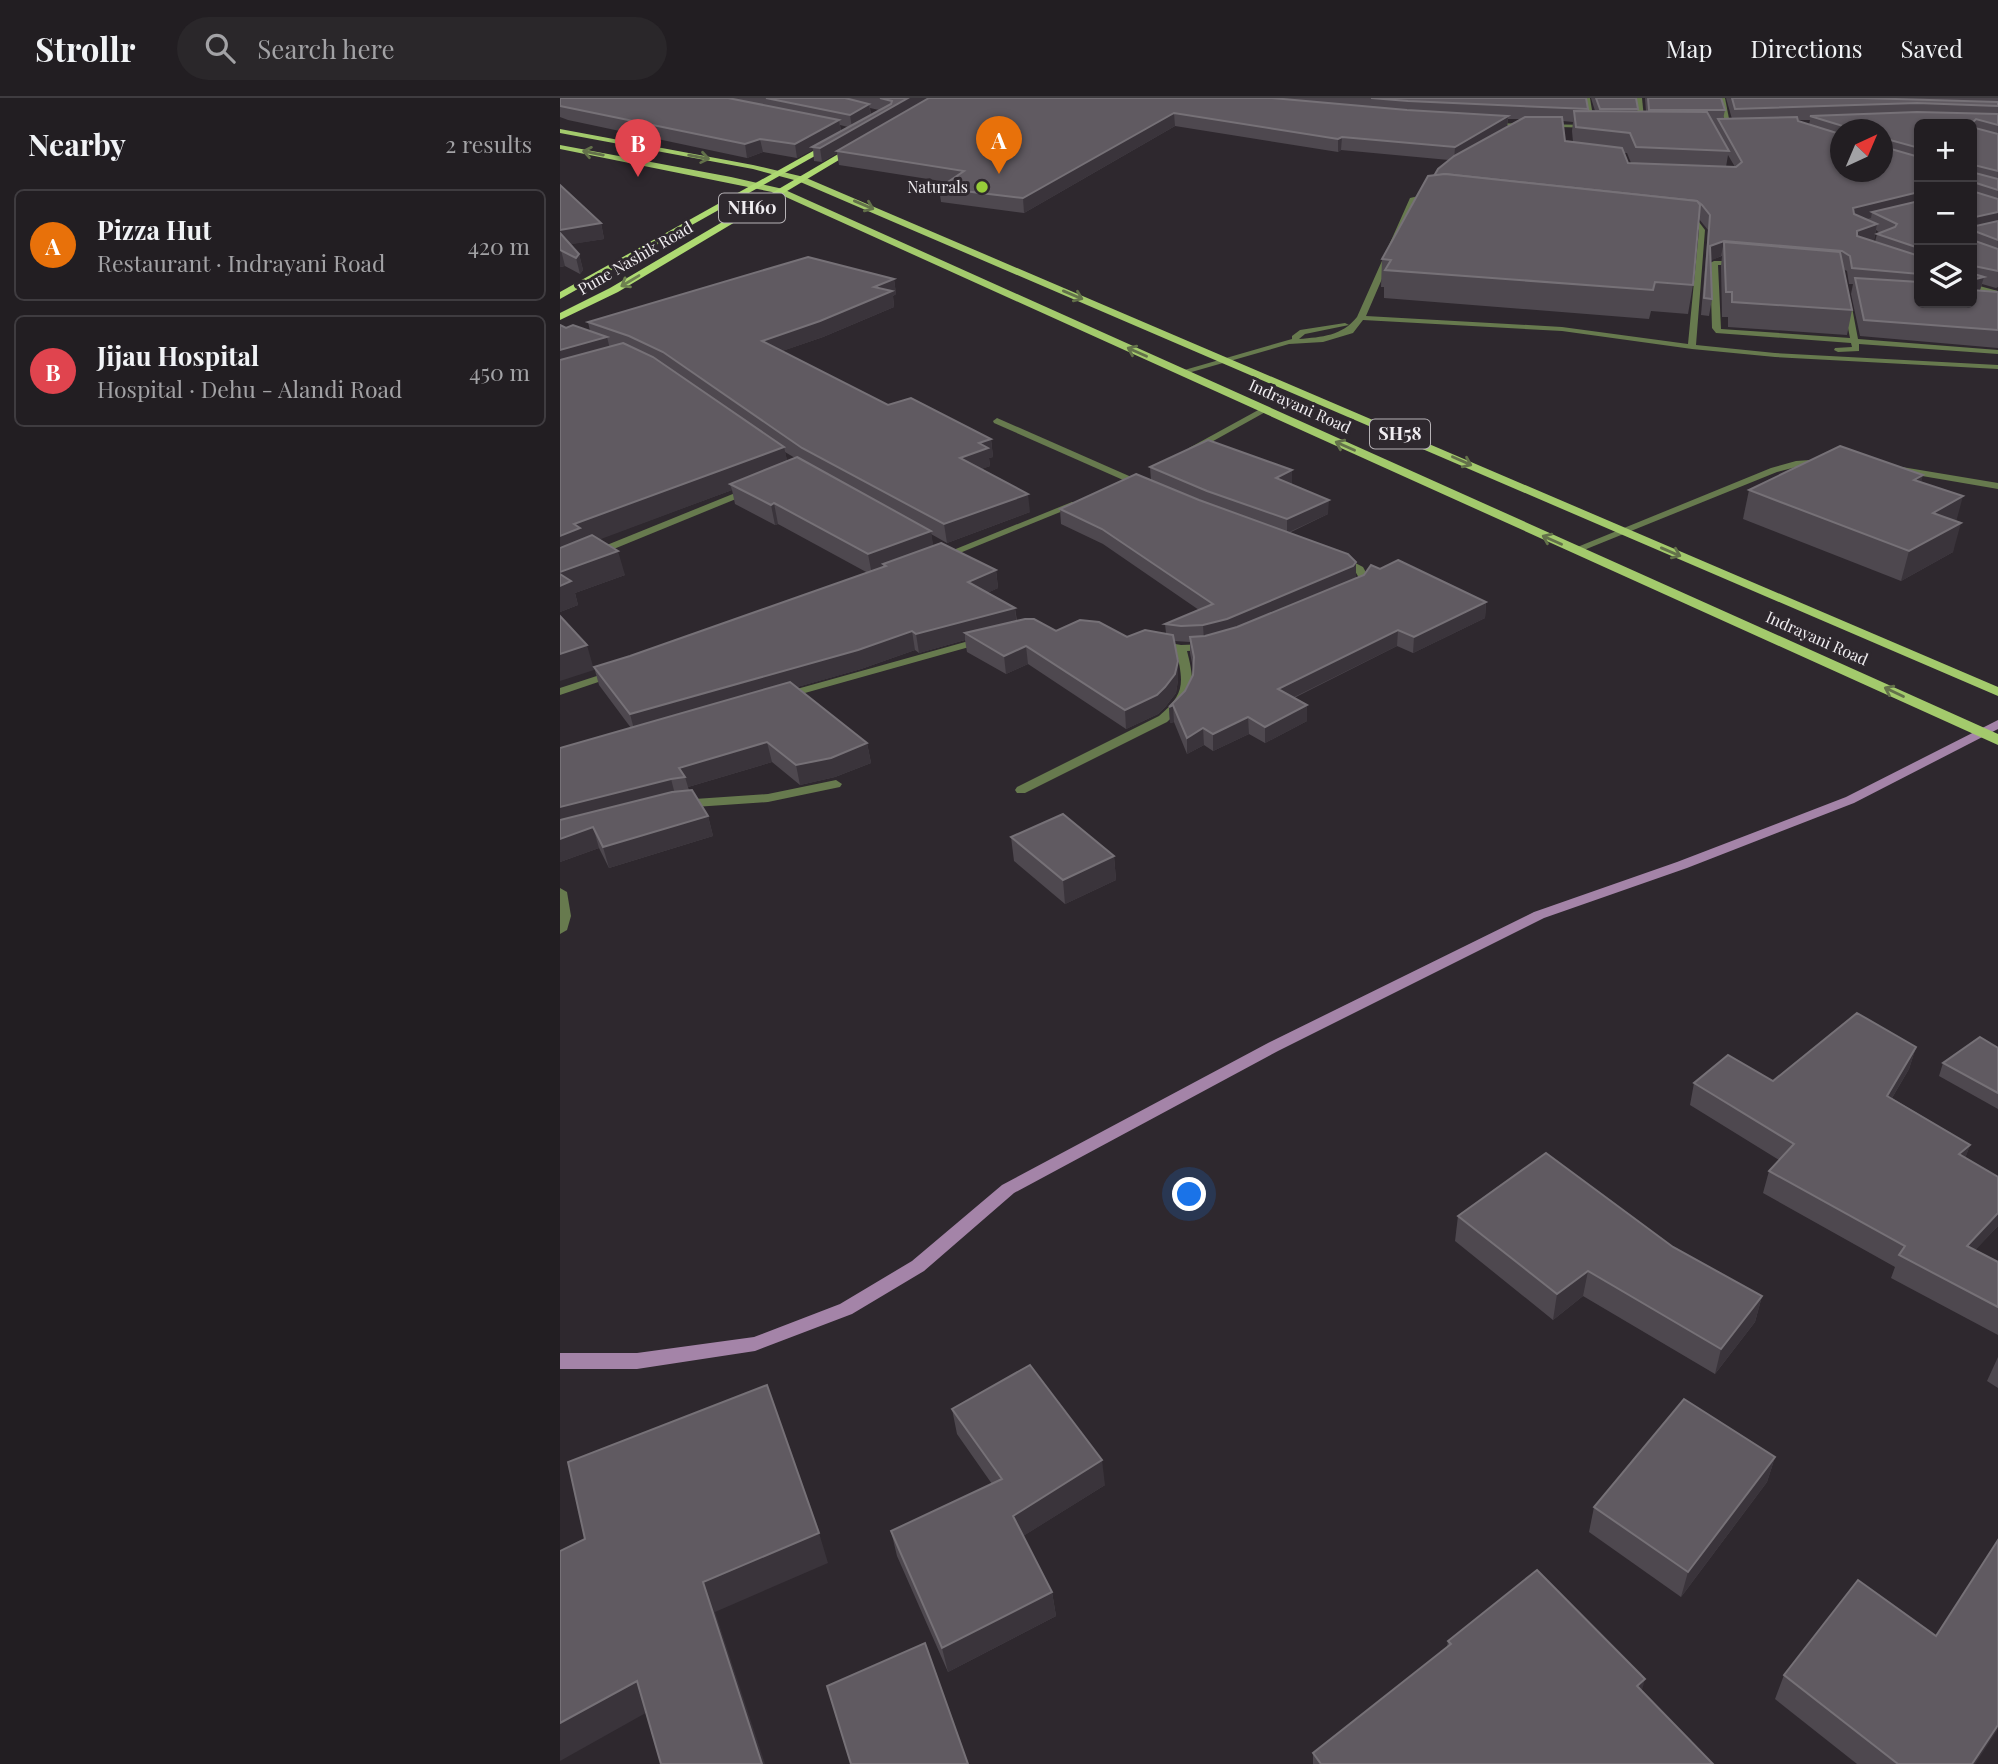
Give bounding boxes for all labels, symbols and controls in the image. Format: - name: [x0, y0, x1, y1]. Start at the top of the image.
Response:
- search box: [177, 17, 667, 80]
- text: Strollr: [35, 26, 135, 70]
- icon: search: [201, 29, 239, 67]
- text: Search here: [257, 31, 395, 66]
- text: Map: [1666, 32, 1712, 64]
- text: Directions: [1750, 32, 1863, 64]
- text: Saved: [1901, 32, 1963, 64]
- pin: A: [976, 116, 1022, 174]
- pin: B: [615, 119, 661, 177]
- north arrow: [1830, 119, 1893, 182]
- map controls: [1914, 119, 1977, 308]
- button: +: [1914, 119, 1977, 182]
- text: Nearby: [28, 124, 126, 164]
- text: 2 results: [445, 128, 532, 159]
- one-way arrow: [582, 146, 605, 159]
- one-way arrow: [687, 151, 710, 164]
- place label: Naturals: [907, 176, 968, 197]
- marker: Naturals: [974, 179, 990, 195]
- button: −: [1914, 182, 1977, 245]
- road number: NH60: [719, 194, 785, 222]
- one-way arrow: [853, 200, 874, 213]
- text: Pizza Hut: [97, 212, 211, 247]
- street label: Pune Nashik Road: [573, 216, 696, 299]
- text: A: [45, 230, 61, 261]
- text: 420 m: [468, 230, 530, 261]
- button: layers: [1914, 245, 1977, 308]
- text: Restaurant · Indrayani Road: [97, 247, 385, 278]
- one-way arrow: [620, 274, 640, 288]
- one-way arrow: [1062, 289, 1083, 302]
- text: Jijau Hospital: [97, 338, 259, 373]
- one-way arrow: [1127, 345, 1148, 358]
- text: B: [45, 356, 61, 387]
- text: 450 m: [469, 356, 530, 387]
- text: Hospital · Dehu - Alandi Road: [97, 373, 402, 404]
- street label: Indrayani Road: [1246, 374, 1355, 437]
- road number: SH58: [1370, 420, 1430, 448]
- one-way arrow: [1335, 439, 1356, 452]
- one-way arrow: [1451, 456, 1473, 469]
- one-way arrow: [1542, 533, 1563, 546]
- one-way arrow: [1660, 546, 1681, 559]
- street label: Indrayani Road: [1763, 606, 1872, 669]
- one-way arrow: [1884, 685, 1905, 698]
- your location: [1172, 1177, 1206, 1211]

